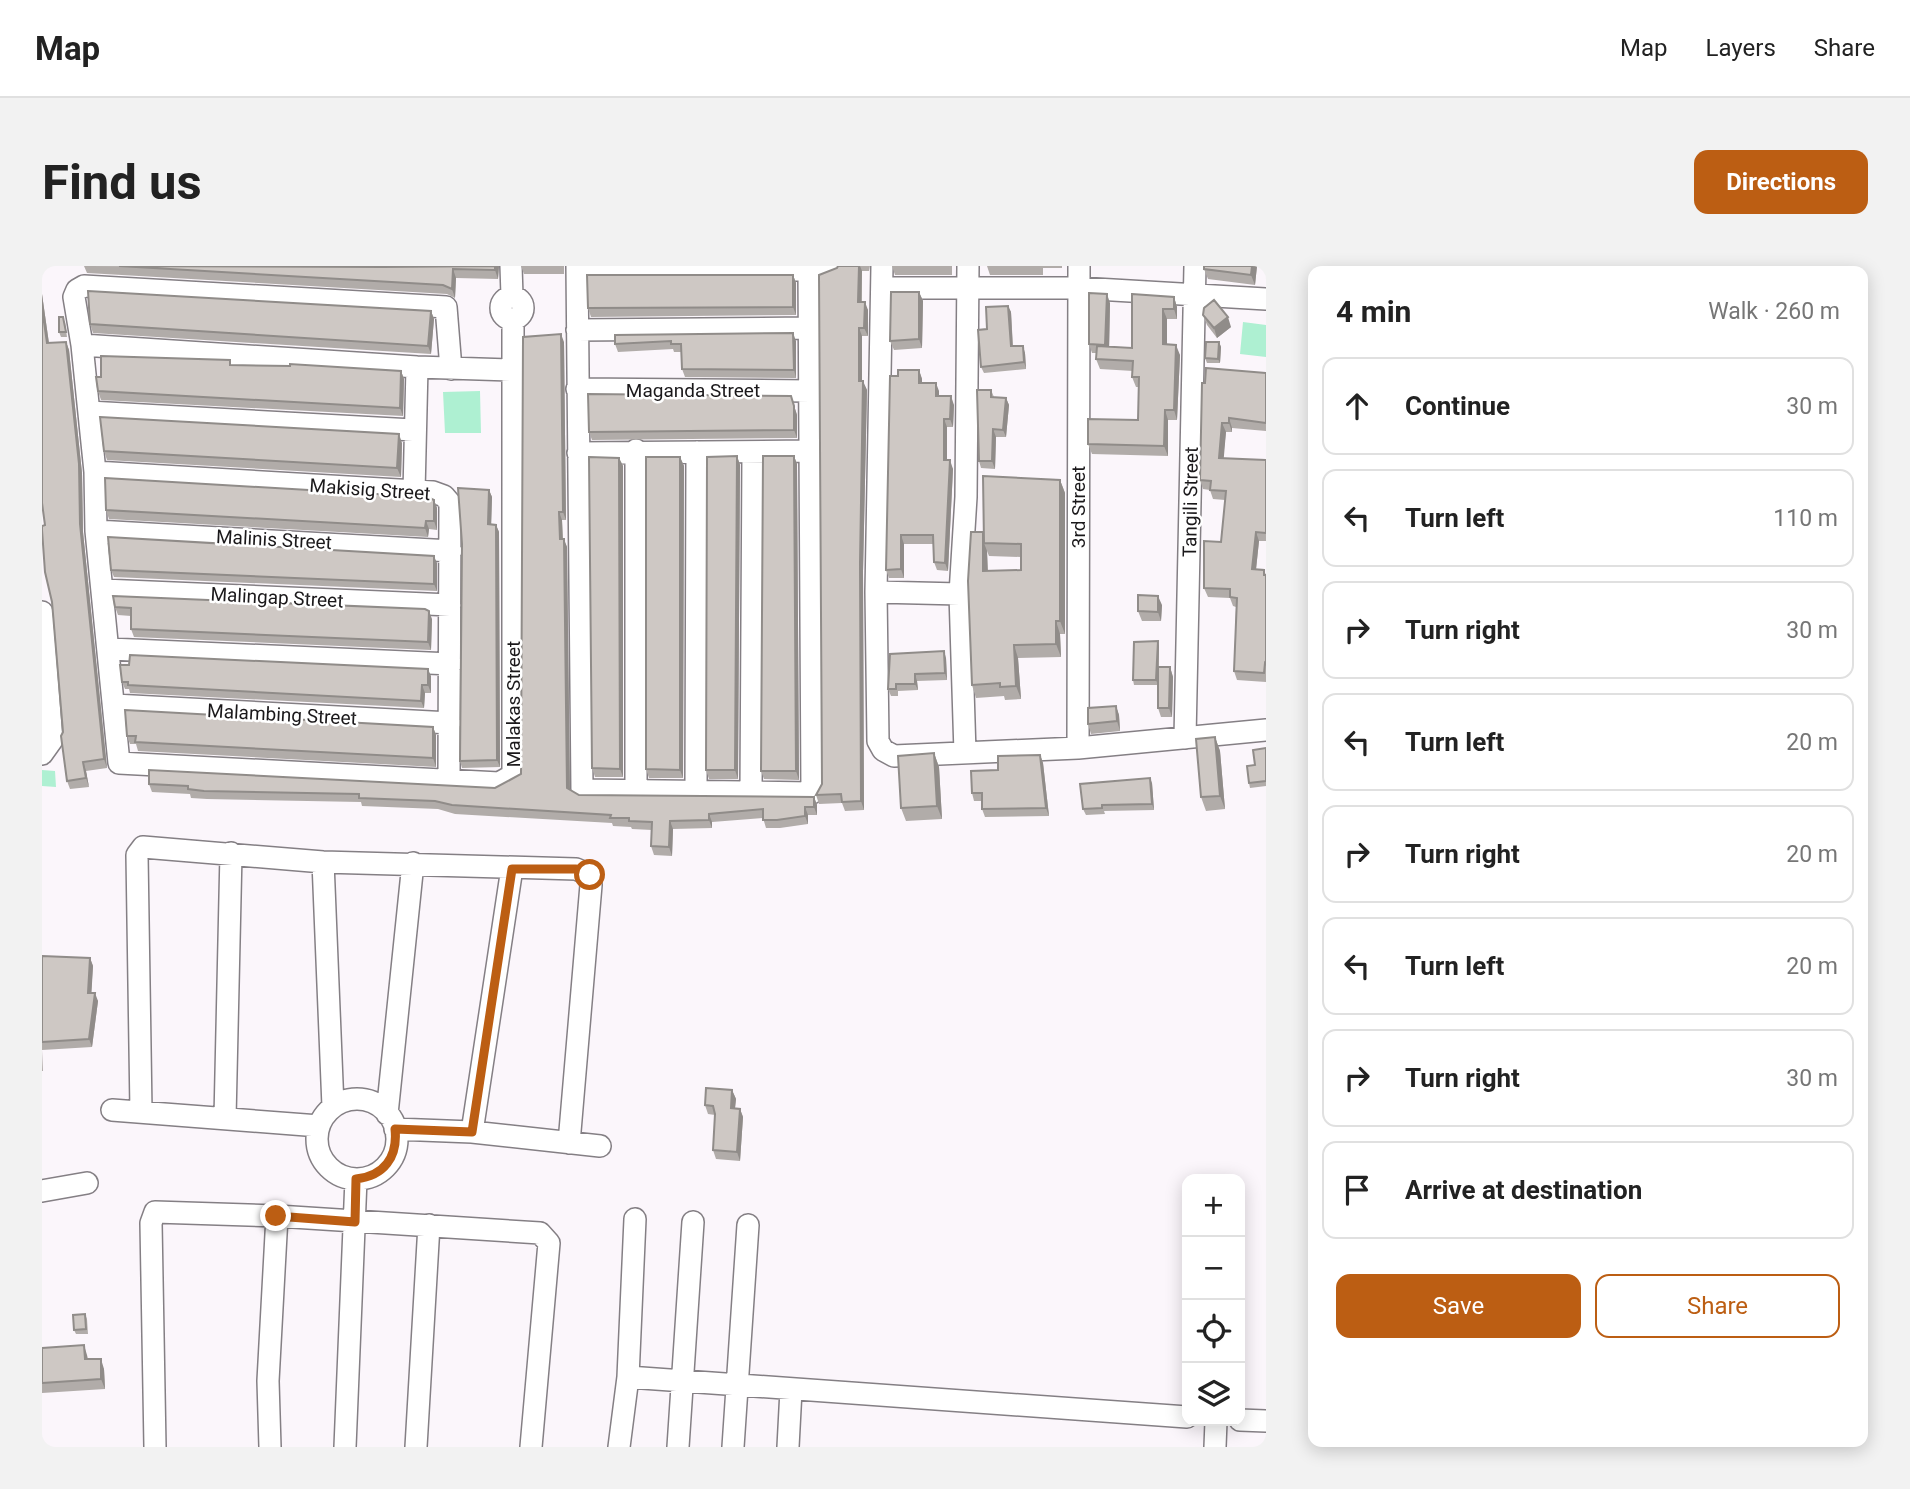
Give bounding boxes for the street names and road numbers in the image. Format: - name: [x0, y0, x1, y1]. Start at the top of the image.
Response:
- street label: Maganda Street: [626, 379, 760, 402]
- street label: Tangili Street: [1178, 447, 1203, 557]
- street label: 3rd Street: [1067, 466, 1090, 548]
- street label: Makisig Street: [309, 474, 431, 505]
- street label: Malinis Street: [215, 525, 332, 554]
- street label: Malingap Street: [210, 583, 344, 612]
- street label: Malakas Street: [502, 641, 525, 767]
- street label: Malambing Street: [207, 699, 357, 730]

